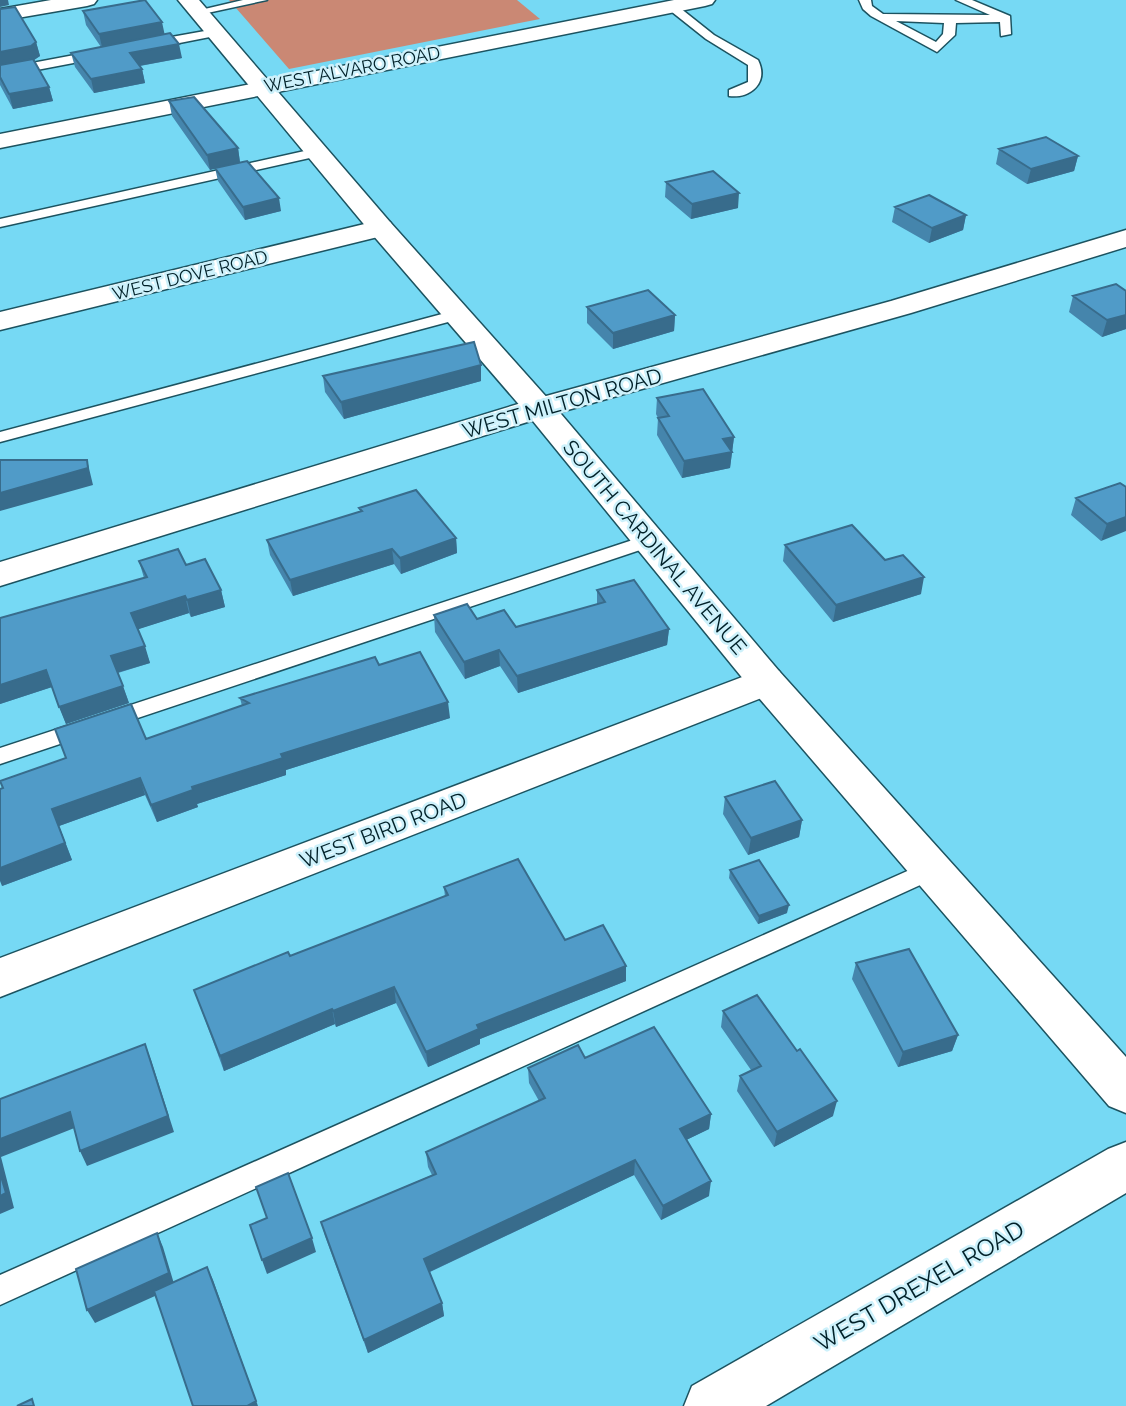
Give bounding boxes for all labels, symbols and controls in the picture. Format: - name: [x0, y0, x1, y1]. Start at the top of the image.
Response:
- street label: WEST ALVARO ROAD: [262, 42, 442, 96]
- street label: WEST DOVE ROAD: [110, 246, 270, 304]
- street label: WEST MILTON ROAD: [459, 363, 665, 443]
- street label: SOUTH CARDINAL AVENUE: [558, 435, 752, 659]
- street label: WEST BIRD ROAD: [296, 787, 470, 873]
- street label: WEST DREXEL ROAD: [809, 1214, 1029, 1358]

